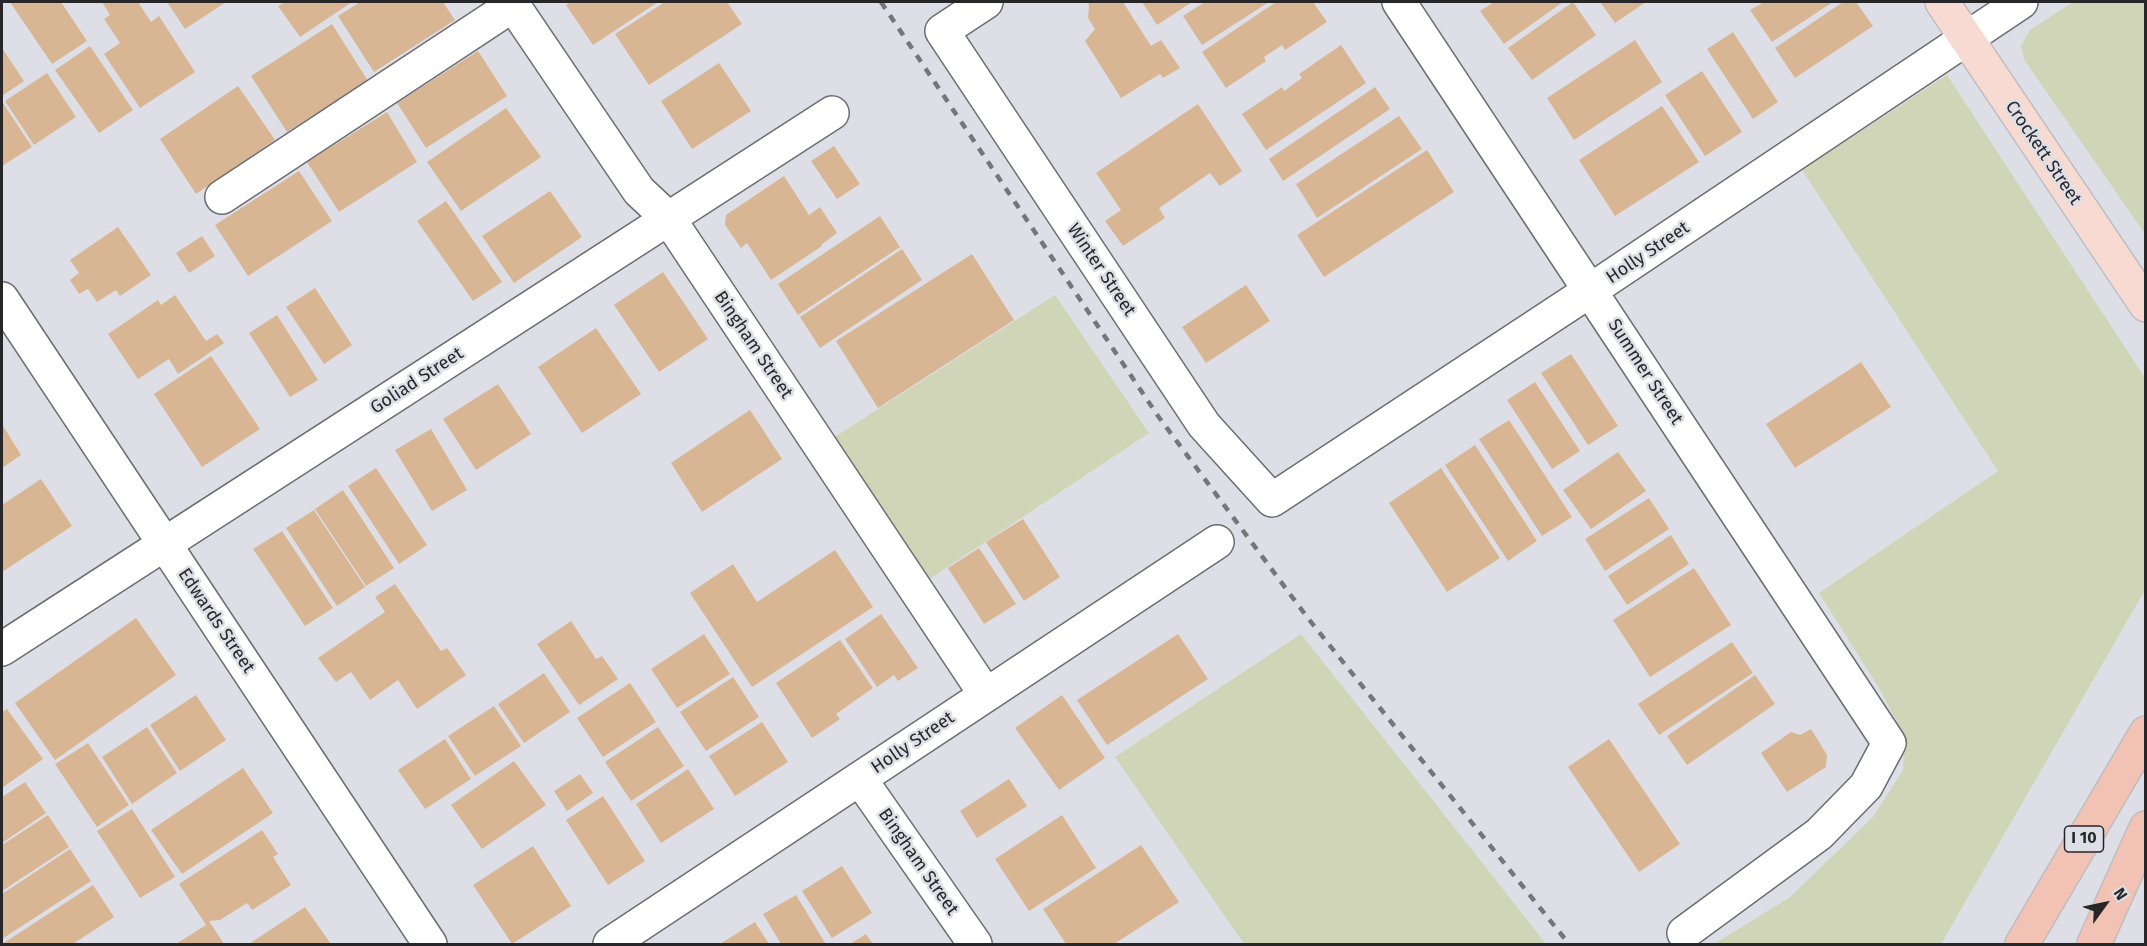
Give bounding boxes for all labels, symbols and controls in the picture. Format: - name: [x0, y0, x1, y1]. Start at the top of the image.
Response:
- street label: Crockett Street: [2000, 97, 2086, 209]
- street label: Holly Street: [1602, 217, 1694, 289]
- street label: Winter Street: [1062, 220, 1140, 320]
- street label: Bingham Street: [709, 287, 797, 403]
- street label: Summer Street: [1603, 315, 1687, 429]
- street label: Goliad Street: [367, 343, 467, 419]
- street label: Edwards Street: [173, 565, 259, 677]
- street label: Holly Street: [867, 707, 959, 779]
- street label: Bingham Street: [873, 804, 963, 920]
- road number: I 10: [2064, 826, 2104, 852]
- north arrow: [2075, 874, 2135, 934]
- text: N: [2110, 884, 2131, 904]

